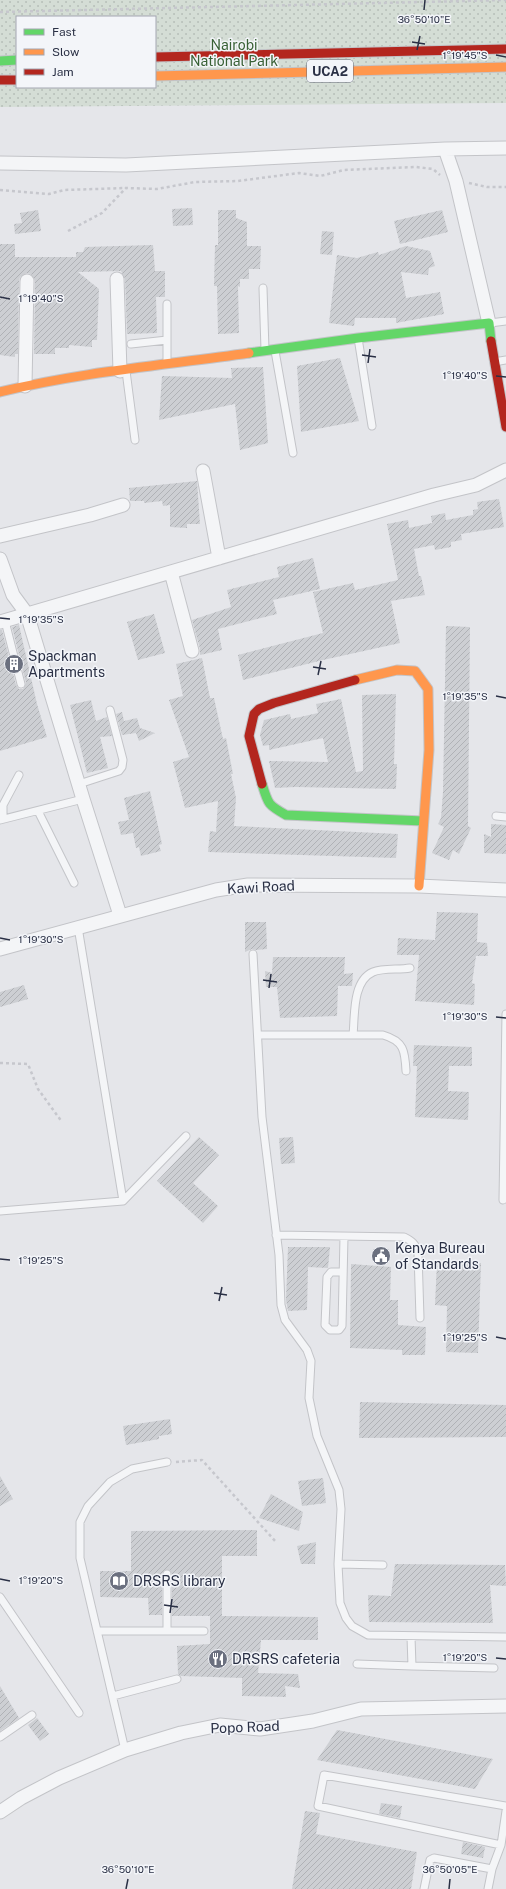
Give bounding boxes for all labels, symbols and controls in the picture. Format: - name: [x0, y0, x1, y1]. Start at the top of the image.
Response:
- text: 36°50'10"E: [398, 13, 450, 25]
- legend: [16, 16, 156, 88]
- text: Fast: [52, 25, 77, 39]
- park label: Nairobi National Park: [190, 37, 278, 69]
- text: Slow: [52, 45, 80, 59]
- text: 1°19'45"S: [442, 49, 488, 61]
- road number: UCA2: [307, 60, 353, 82]
- text: Jam: [52, 65, 74, 79]
- text: 1°19'40"S: [19, 292, 64, 304]
- text: 1°19'40"S: [443, 369, 488, 381]
- text: 1°19'35"S: [18, 613, 64, 625]
- place label: Spackman Apartments: [28, 648, 105, 680]
- building icon: Spackman Apartments: [3, 653, 25, 675]
- text: 1°19'35"S: [442, 690, 488, 702]
- street label: Kawi Road: [227, 877, 295, 897]
- text: 1°19'30"S: [19, 933, 64, 945]
- text: 1°19'30"S: [443, 1010, 488, 1022]
- place label: Kenya Bureau of Standards: [395, 1240, 485, 1272]
- public building icon: Kenya Bureau of Standards: [370, 1245, 392, 1267]
- text: 1°19'25"S: [19, 1254, 64, 1266]
- text: 1°19'25"S: [443, 1331, 488, 1343]
- library icon: DRSRS library: [108, 1570, 130, 1592]
- place label: DRSRS library: [133, 1573, 226, 1589]
- text: 1°19'20"S: [19, 1574, 64, 1586]
- restaurant icon: DRSRS cafeteria: [207, 1648, 229, 1670]
- place label: DRSRS cafeteria: [232, 1651, 340, 1667]
- text: 1°19'20"S: [443, 1651, 488, 1663]
- street label: Popo Road: [210, 1718, 280, 1736]
- text: 36°50'10"E: [102, 1863, 154, 1875]
- text: 36°50'05"E: [422, 1863, 478, 1875]

